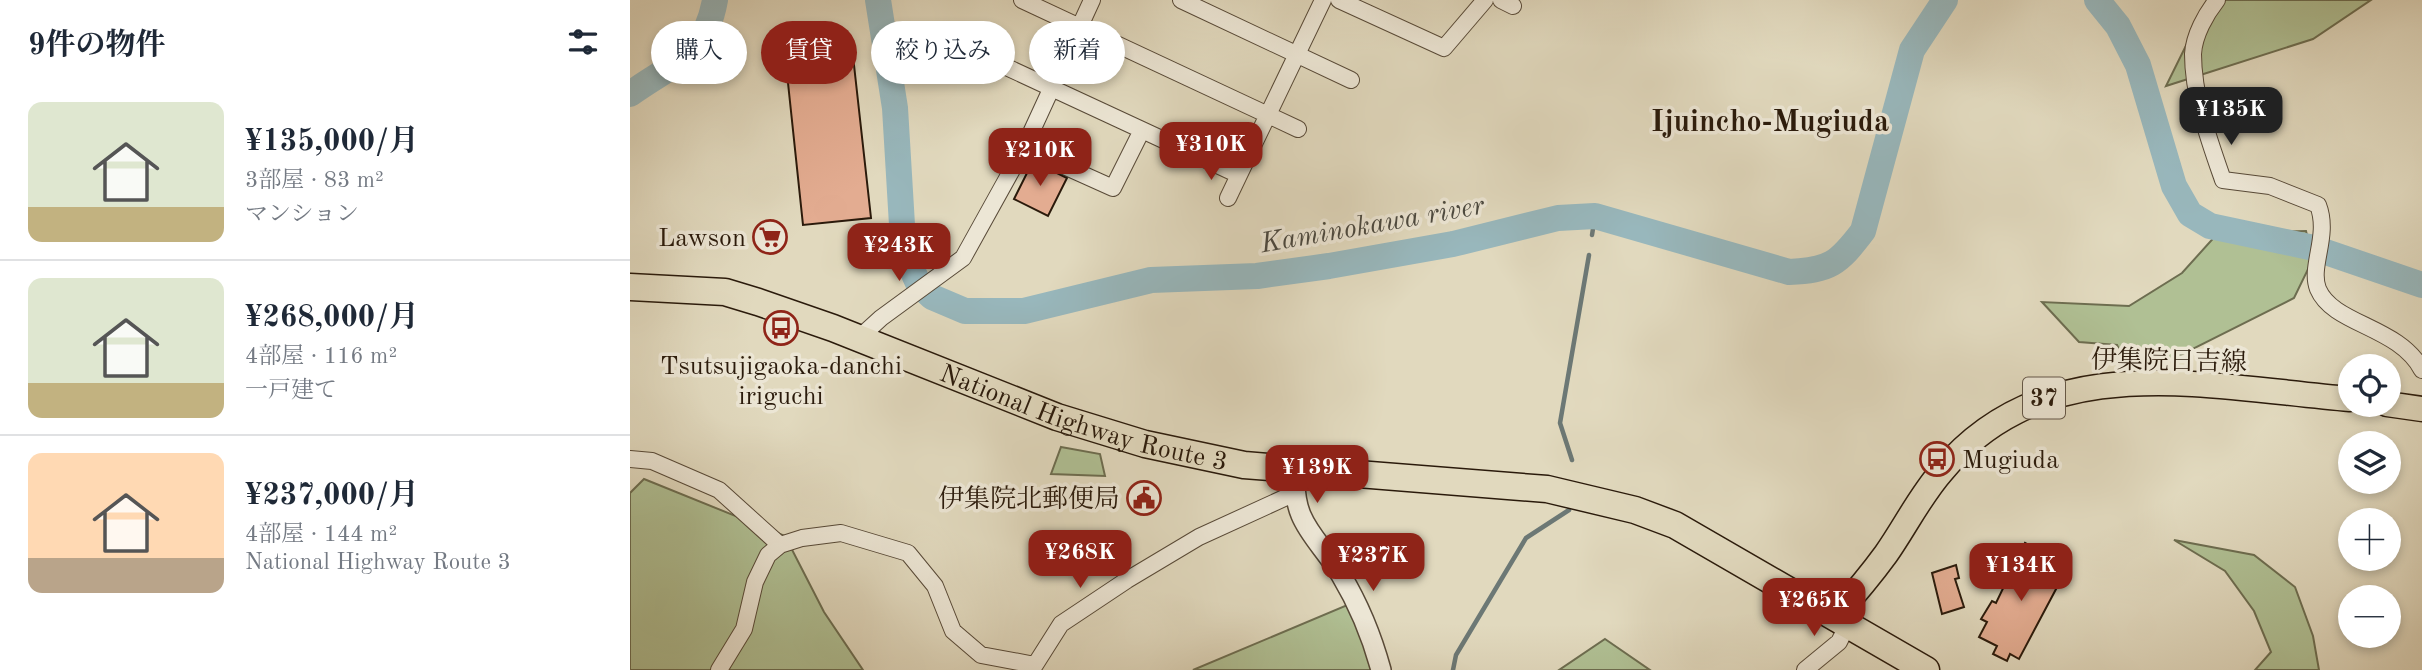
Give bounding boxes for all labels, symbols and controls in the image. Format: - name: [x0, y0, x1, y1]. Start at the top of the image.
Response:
- chip: 購入: [651, 21, 747, 84]
- chip: 賃貸: [761, 21, 857, 84]
- chip: 絞り込み: [871, 21, 1015, 84]
- chip: 新着: [1029, 21, 1125, 84]
- icon: filters: [564, 23, 602, 61]
- text: 9件の物件: [28, 31, 165, 61]
- pin: ¥135K: [2182, 88, 2280, 147]
- text: ¥135K: [2195, 98, 2267, 121]
- district label: Ijuincho-Mugiuda: [1651, 108, 1889, 138]
- pin: ¥310K: [1162, 122, 1260, 182]
- text: ¥135,000/月: [245, 127, 419, 157]
- pin: ¥210K: [991, 128, 1089, 188]
- icon: home: [84, 130, 168, 214]
- text: ¥310K: [1175, 133, 1247, 156]
- text: ¥210K: [1004, 139, 1076, 162]
- text: 3部屋 · 83 m²: [245, 169, 384, 192]
- water label: Kaminokawa river: [1257, 192, 1488, 260]
- text: マンション: [245, 203, 359, 226]
- supermarket icon: Lawson: [751, 218, 789, 256]
- pin: ¥243K: [850, 224, 948, 283]
- place label: Lawson: [658, 226, 746, 252]
- text: ¥243K: [863, 234, 935, 257]
- text: ¥268,000/月: [245, 303, 419, 333]
- icon: home: [84, 306, 168, 390]
- bus stop icon: Tsutsujigaoka-danchi iriguchi: [762, 309, 800, 347]
- text: 4部屋 · 116 m²: [245, 345, 397, 368]
- street label: 伊集院日吉線: [2091, 346, 2247, 376]
- place label: Tsutsujigaoka-danchi iriguchi: [660, 354, 902, 410]
- map controls: [2338, 354, 2401, 648]
- button: locate: [2338, 354, 2401, 417]
- street label: National Highway Route 3: [936, 361, 1230, 476]
- road number: 37: [2023, 377, 2065, 418]
- text: 一戸建て: [245, 379, 337, 402]
- button: layers: [2338, 431, 2401, 494]
- bus stop icon: Mugiuda: [1918, 440, 1956, 478]
- pin: ¥139K: [1268, 446, 1366, 505]
- place label: Mugiuda: [1962, 448, 2059, 474]
- text: ¥139K: [1281, 456, 1353, 479]
- public building icon: 伊集院北郵便局: [1125, 479, 1163, 517]
- icon: home: [84, 481, 168, 565]
- text: ¥237,000/月: [245, 481, 419, 511]
- place label: 伊集院北郵便局: [938, 485, 1120, 513]
- button: +: [2338, 508, 2401, 571]
- text: 4部屋 · 144 m²: [245, 523, 397, 546]
- pin: ¥268K: [1031, 530, 1129, 590]
- pin: ¥237K: [1324, 534, 1422, 593]
- text: ¥268K: [1044, 541, 1116, 564]
- text: ¥237K: [1337, 544, 1409, 567]
- pin: ¥134K: [1972, 544, 2070, 603]
- text: National Highway Route 3: [245, 551, 511, 574]
- text: ¥134K: [1985, 554, 2057, 577]
- pin: ¥265K: [1765, 578, 1863, 638]
- button: −: [2338, 585, 2401, 648]
- text: ¥265K: [1778, 589, 1850, 612]

